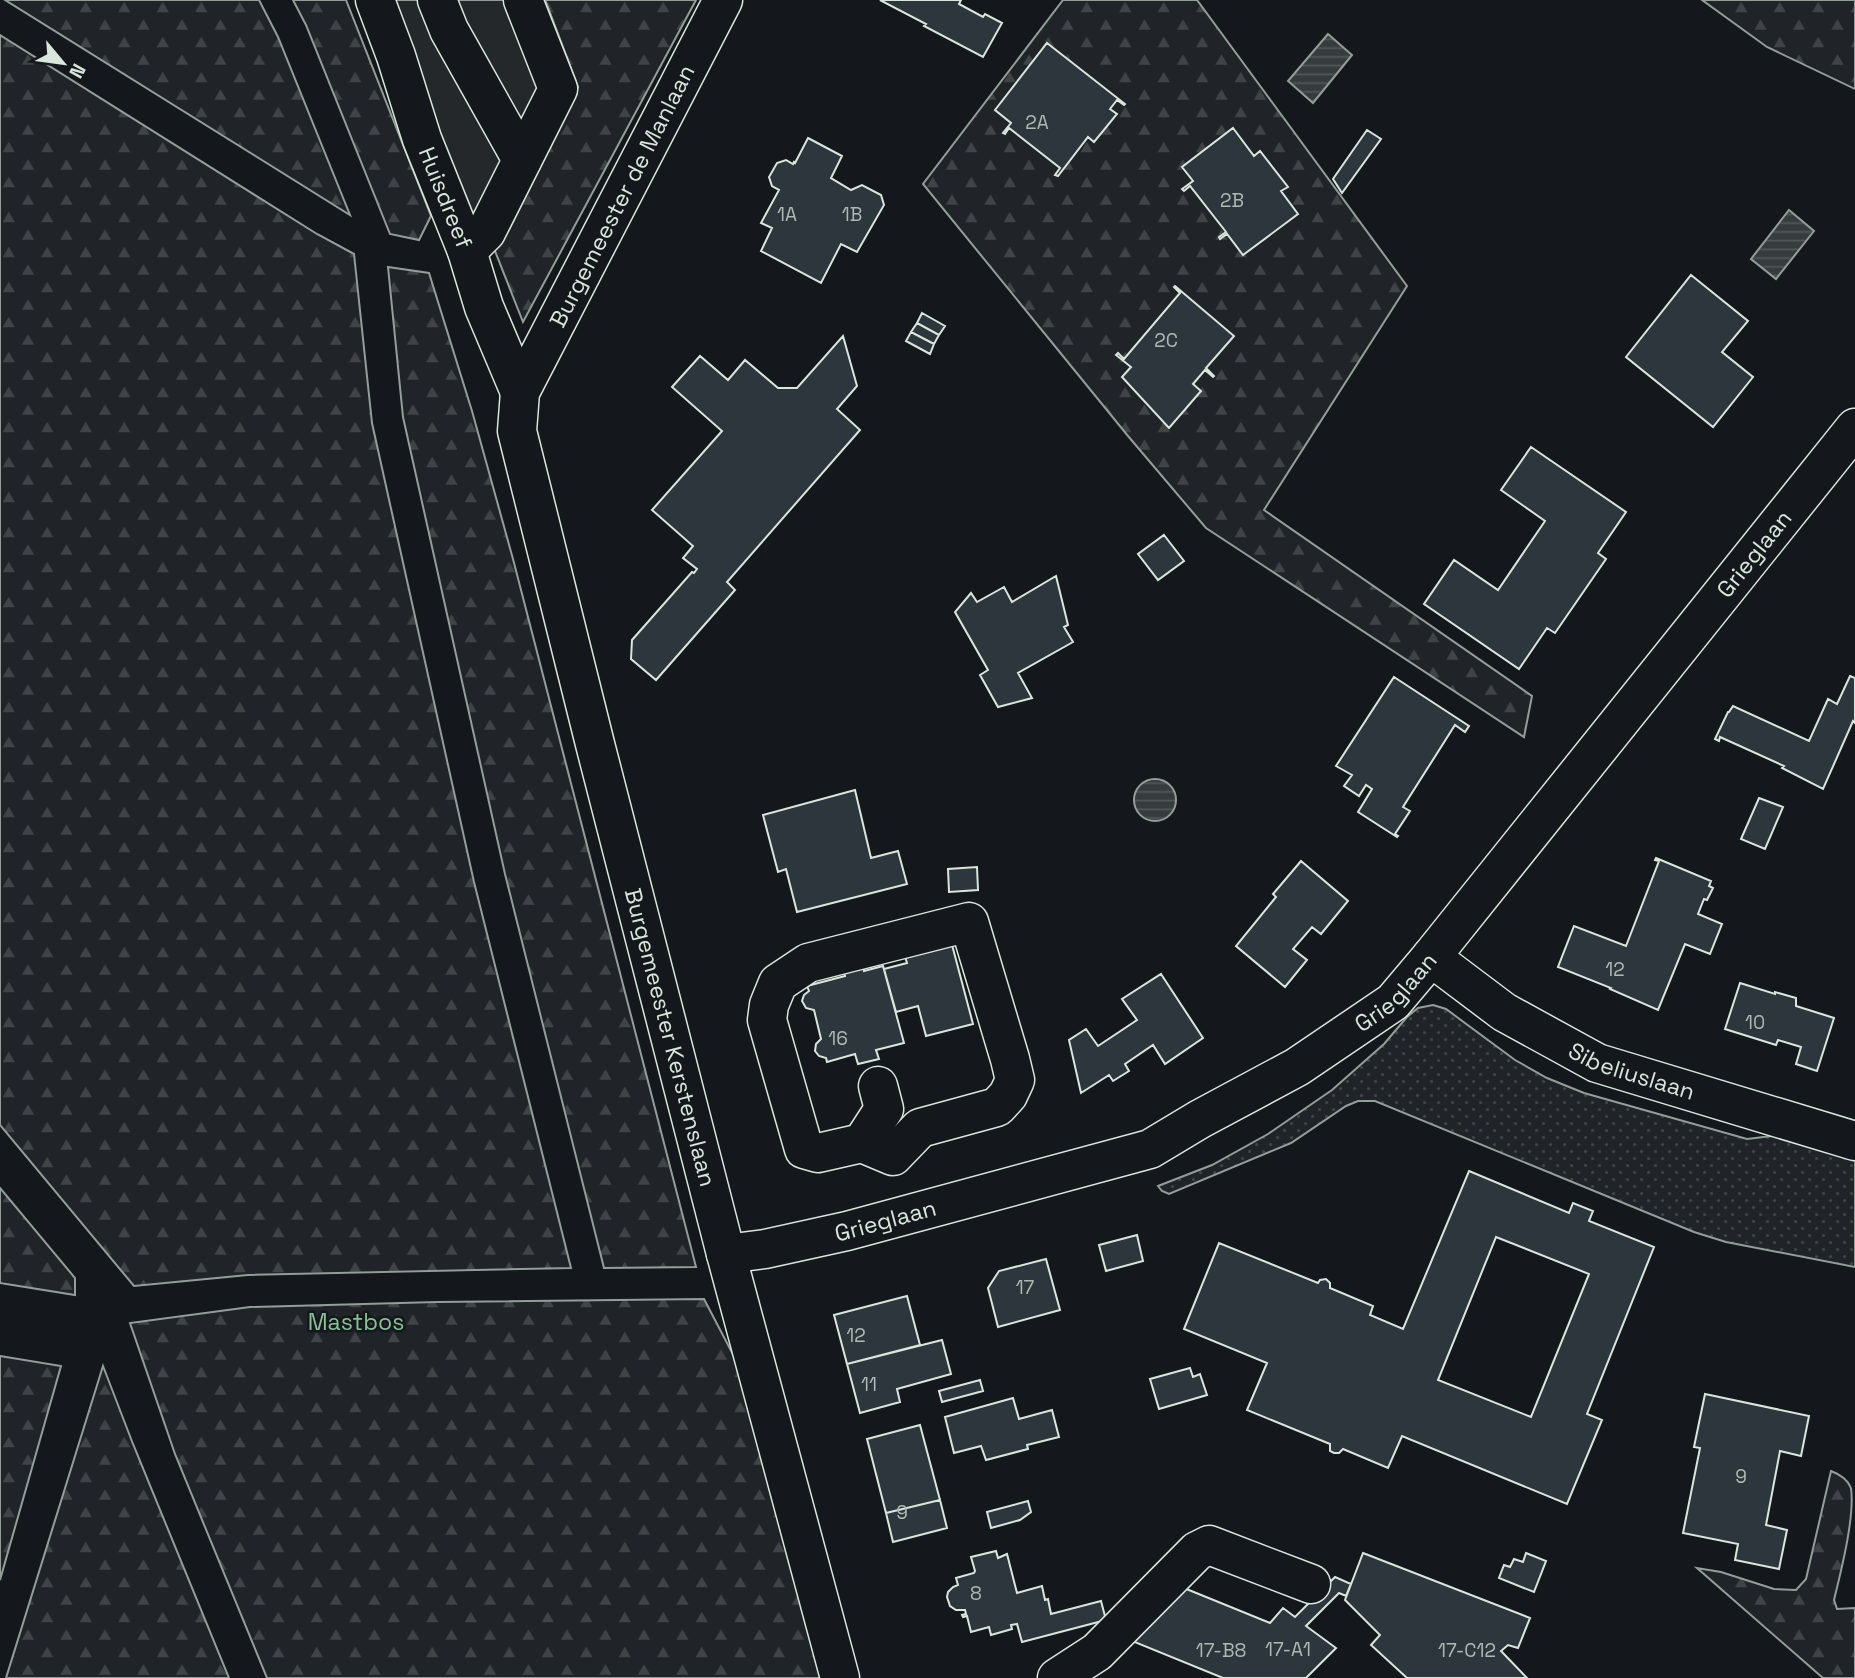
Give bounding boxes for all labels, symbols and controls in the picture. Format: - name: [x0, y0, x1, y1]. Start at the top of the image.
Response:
- north arrow: [28, 28, 98, 98]
- text: N: [63, 59, 91, 83]
- street label: Burgemeester de Manlaan: [543, 60, 701, 332]
- house number: 2A: [1025, 110, 1049, 135]
- street label: Huisdreef: [412, 142, 479, 253]
- house number: 2B: [1220, 188, 1244, 213]
- house number: 1A: [777, 202, 797, 227]
- house number: 1B: [842, 202, 862, 227]
- house number: 2C: [1154, 328, 1178, 353]
- street label: Grieglaan: [1710, 504, 1798, 604]
- street label: Burgemeester Kerstenslaan: [618, 885, 723, 1190]
- street label: Grieglaan: [1349, 946, 1444, 1039]
- house number: 12: [1605, 957, 1625, 982]
- house number: 10: [1745, 1010, 1765, 1035]
- house number: 16: [828, 1026, 848, 1051]
- street label: Sibeliuslaan: [1563, 1035, 1698, 1107]
- street label: Grieglaan: [832, 1193, 940, 1248]
- house number: 17: [1016, 1275, 1035, 1300]
- park label: Mastbos: [308, 1307, 404, 1337]
- house number: 12: [846, 1323, 866, 1348]
- house number: 11: [861, 1372, 877, 1397]
- house number: 9: [1735, 1464, 1747, 1489]
- house number: 9: [896, 1500, 908, 1525]
- house number: 8: [970, 1581, 982, 1606]
- house number: 17-A1: [1265, 1637, 1311, 1662]
- house number: 17-B8: [1196, 1638, 1246, 1663]
- house number: 17-C12: [1438, 1638, 1496, 1663]

